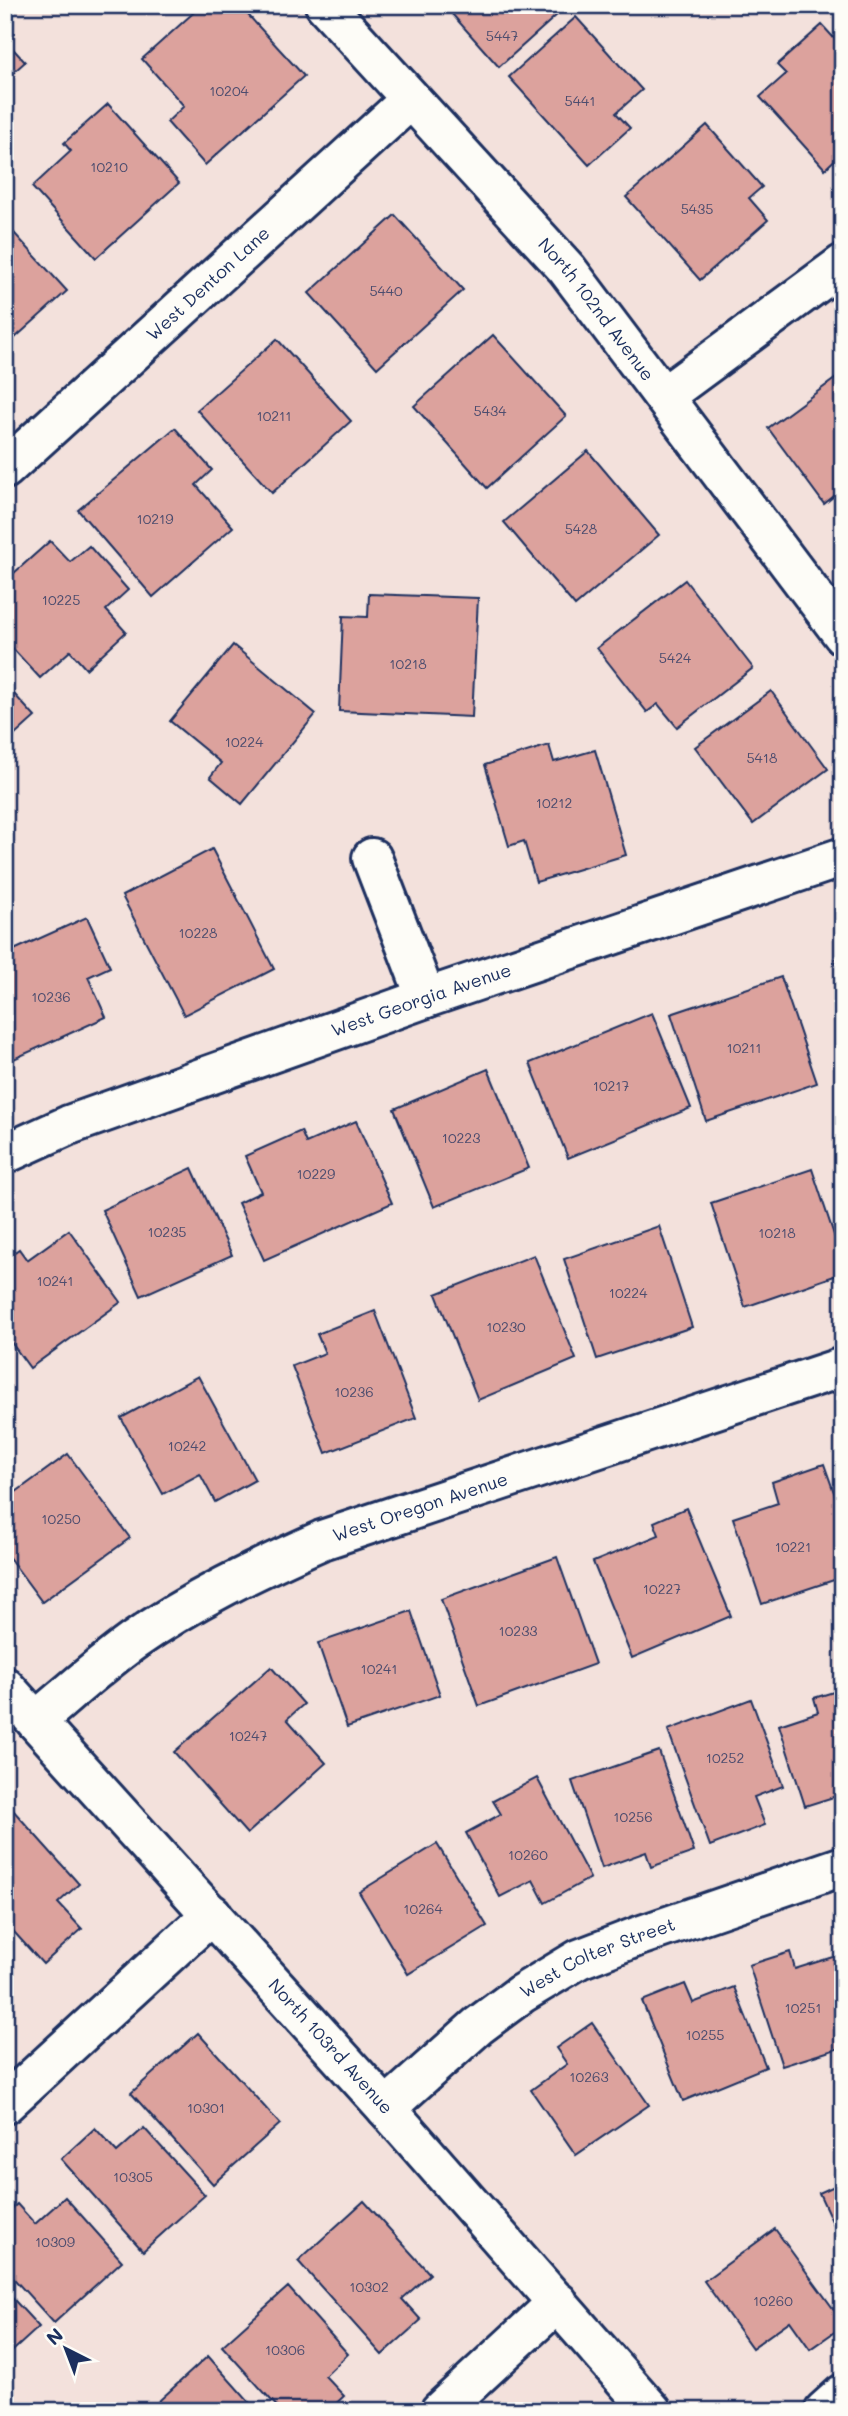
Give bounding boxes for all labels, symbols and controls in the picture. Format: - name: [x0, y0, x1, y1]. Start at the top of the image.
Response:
- house number: 5447: [486, 26, 518, 45]
- house number: 10204: [209, 81, 250, 100]
- house number: 5441: [565, 91, 595, 110]
- house number: 10210: [90, 157, 128, 176]
- house number: 5435: [681, 199, 713, 218]
- street label: West Denton Lane: [141, 221, 274, 346]
- street label: North 102nd Avenue: [533, 232, 660, 386]
- house number: 5440: [369, 281, 403, 300]
- house number: 5434: [474, 401, 507, 420]
- house number: 10211: [256, 406, 292, 425]
- house number: 10219: [136, 509, 174, 528]
- house number: 5428: [565, 519, 597, 538]
- house number: 10225: [42, 590, 80, 609]
- house number: 5424: [659, 648, 692, 667]
- house number: 10218: [389, 654, 427, 673]
- house number: 10224: [225, 732, 264, 751]
- house number: 5418: [746, 748, 778, 767]
- house number: 10212: [536, 793, 572, 812]
- house number: 10228: [179, 923, 217, 942]
- street label: West Georgia Avenue: [328, 957, 514, 1042]
- house number: 10236: [31, 987, 71, 1006]
- house number: 10211: [726, 1038, 762, 1057]
- house number: 10217: [593, 1076, 630, 1095]
- house number: 10223: [442, 1128, 480, 1147]
- house number: 10229: [297, 1164, 335, 1183]
- house number: 10235: [147, 1222, 187, 1241]
- house number: 10218: [758, 1223, 796, 1242]
- house number: 10241: [36, 1271, 74, 1290]
- house number: 10224: [609, 1283, 648, 1302]
- house number: 10230: [486, 1317, 526, 1336]
- house number: 10236: [334, 1382, 374, 1401]
- house number: 10242: [168, 1436, 206, 1455]
- street label: West Oregon Avenue: [329, 1466, 511, 1547]
- house number: 10250: [41, 1509, 81, 1528]
- house number: 10221: [775, 1537, 811, 1556]
- house number: 10227: [643, 1579, 681, 1598]
- house number: 10233: [498, 1621, 538, 1640]
- house number: 10241: [360, 1659, 398, 1678]
- house number: 10247: [229, 1726, 268, 1745]
- house number: 10252: [706, 1748, 744, 1767]
- house number: 10256: [613, 1807, 653, 1826]
- house number: 10260: [508, 1845, 548, 1864]
- house number: 10264: [403, 1899, 443, 1918]
- street label: West Colter Street: [515, 1912, 678, 2003]
- street label: North 103rd Avenue: [264, 1973, 399, 2119]
- house number: 10251: [784, 1998, 822, 2017]
- house number: 10255: [685, 2025, 725, 2044]
- house number: 10263: [569, 2067, 609, 2086]
- house number: 10301: [187, 2098, 225, 2117]
- house number: 10305: [113, 2167, 153, 2186]
- house number: 10309: [35, 2232, 75, 2251]
- house number: 10302: [349, 2277, 389, 2296]
- house number: 10260: [753, 2291, 793, 2310]
- north arrow: [32, 2314, 102, 2384]
- text: N: [41, 2322, 68, 2350]
- house number: 10306: [265, 2340, 305, 2359]

